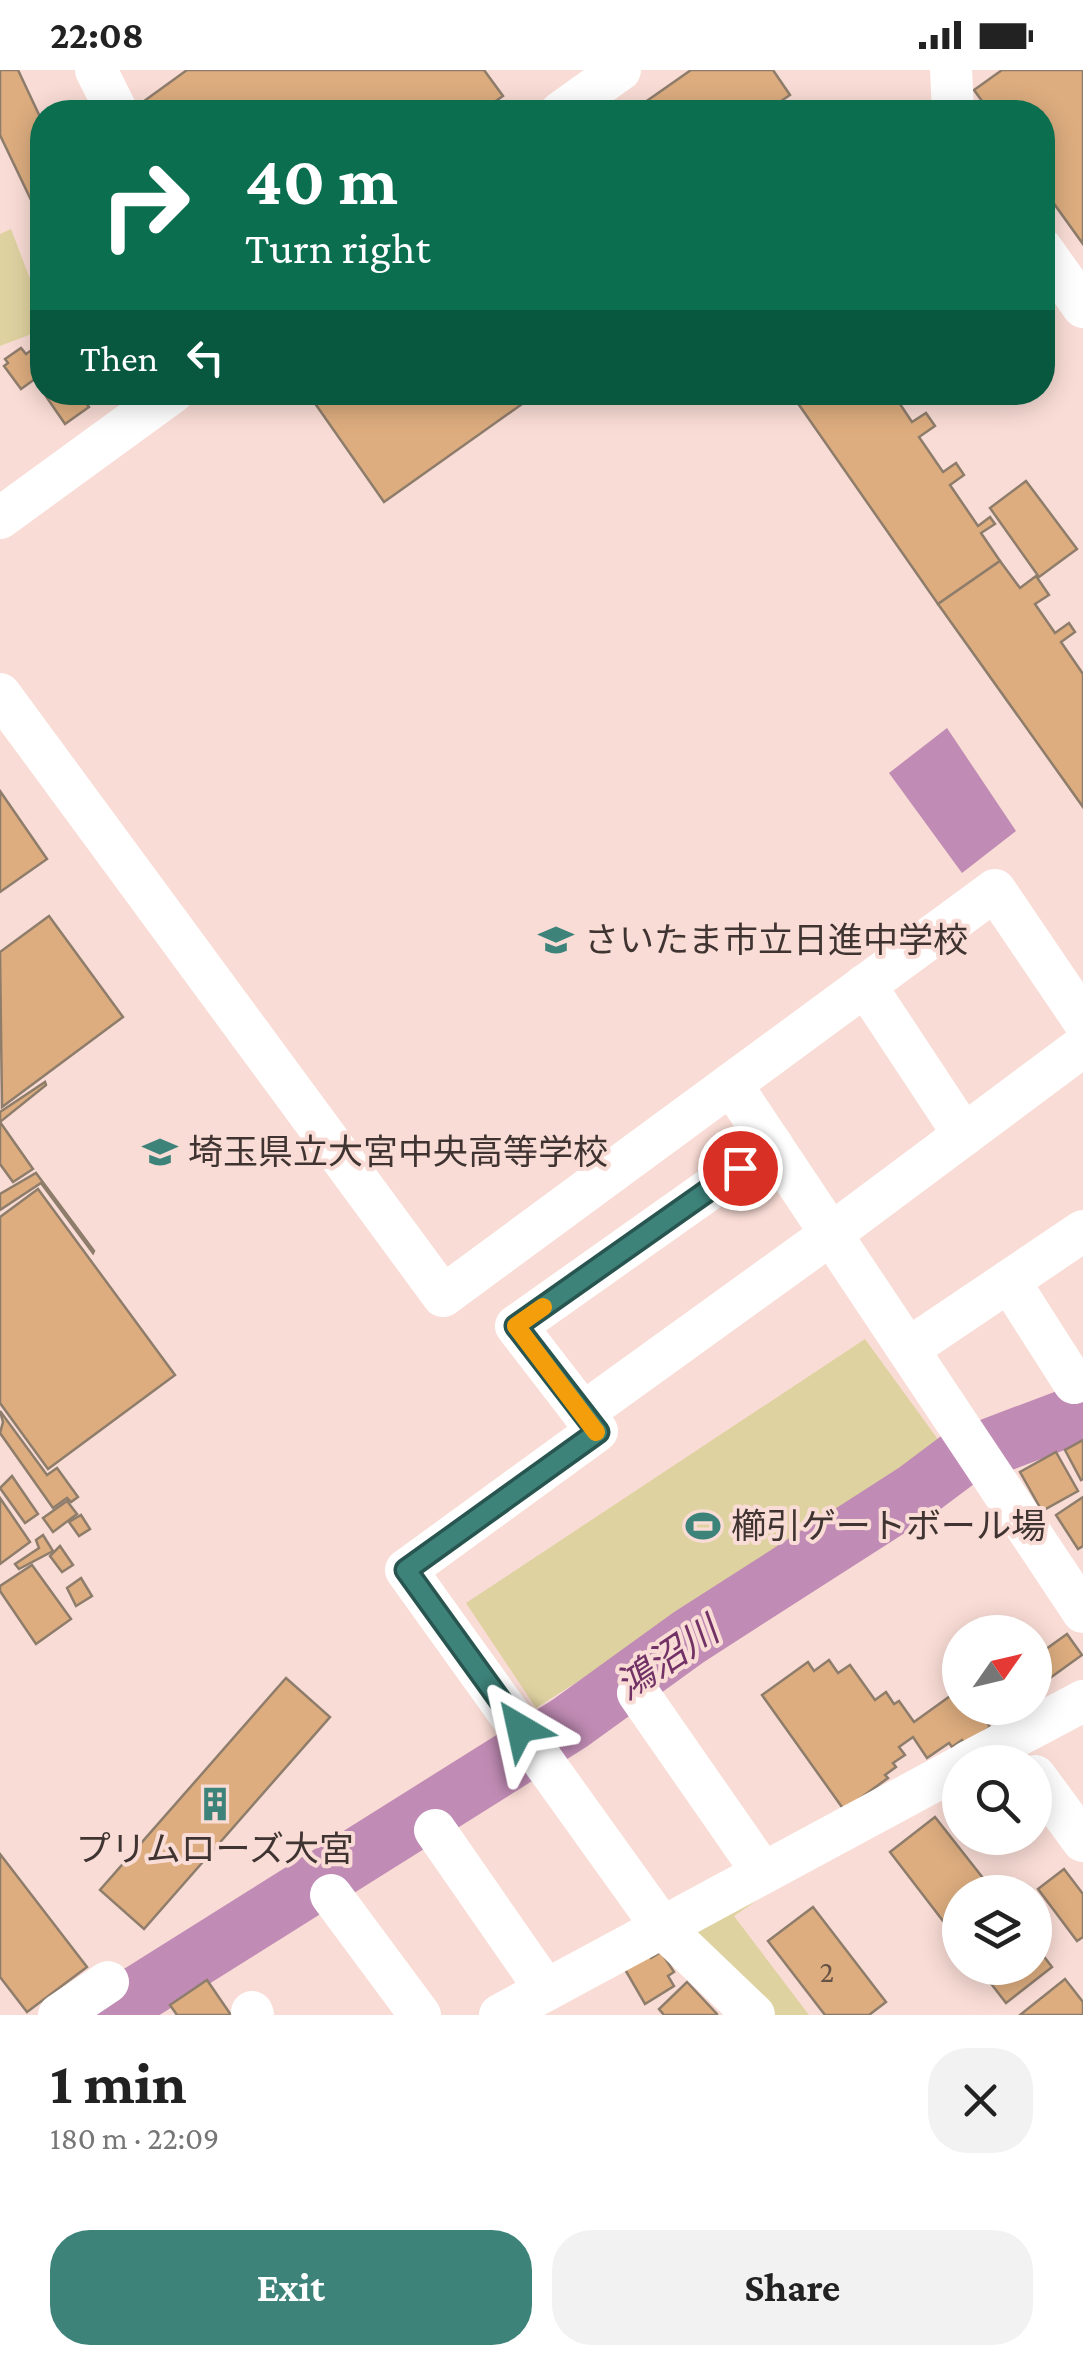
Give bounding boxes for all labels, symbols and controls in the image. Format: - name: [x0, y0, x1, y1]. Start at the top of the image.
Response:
- text: 22:08: [50, 14, 144, 56]
- icon: right: [80, 140, 210, 270]
- text: 40 m: [245, 141, 398, 219]
- text: Turn right: [245, 223, 430, 273]
- icon: left: [178, 330, 233, 385]
- text: Then: [80, 337, 158, 379]
- school or university icon: さいたま市立日進中学校: [537, 921, 575, 959]
- place label: さいたま市立日進中学校: [584, 921, 968, 960]
- pin: [698, 1126, 783, 1211]
- school or university icon: 埼玉県立大宮中央高等学校: [141, 1133, 179, 1171]
- place label: 埼玉県立大宮中央高等学校: [188, 1133, 608, 1172]
- icon: arrive: [713, 1141, 768, 1196]
- sports icon: 櫛引ゲートボール場: [684, 1507, 722, 1545]
- place label: 櫛引ゲートボール場: [731, 1507, 1046, 1546]
- water label: 鴻沼川: [608, 1606, 729, 1707]
- north arrow: [942, 1615, 1052, 1725]
- map controls: [942, 1615, 1052, 1985]
- position arrow: [468, 1676, 572, 1780]
- button: search: [942, 1745, 1052, 1855]
- building icon: プリムローズ大宮: [196, 1785, 234, 1823]
- place label: プリムローズ大宮: [76, 1830, 354, 1869]
- button: layers: [942, 1875, 1052, 1985]
- house number: 2: [820, 1955, 834, 1988]
- button: close: [928, 2048, 1033, 2153]
- text: 1 min: [50, 2049, 187, 2116]
- text: 180 m · 22:09: [50, 2120, 219, 2156]
- button: Exit: [50, 2230, 532, 2345]
- button: Share: [552, 2230, 1033, 2345]

